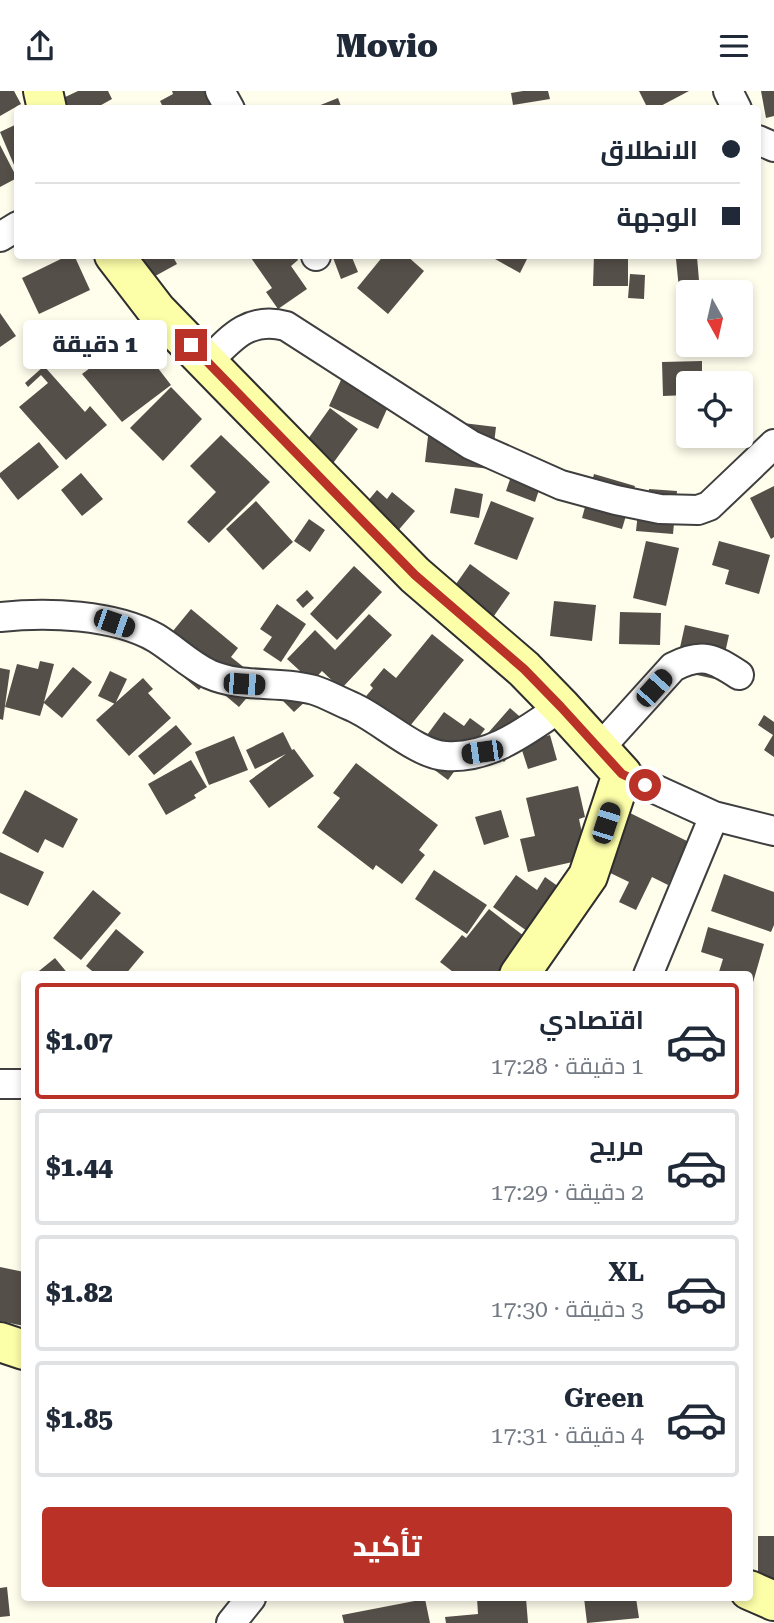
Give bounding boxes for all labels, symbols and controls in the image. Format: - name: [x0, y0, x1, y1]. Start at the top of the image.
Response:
- icon: share: [21, 27, 59, 65]
- text: Movio: [336, 27, 438, 65]
- icon: menu: [715, 27, 753, 65]
- text: الانطلاق: [600, 135, 698, 165]
- text: الوجهة: [617, 202, 698, 232]
- north arrow: [676, 280, 752, 357]
- map controls: [676, 280, 753, 448]
- callout: 1 دقيقة: [23, 321, 166, 369]
- route end: [175, 329, 207, 361]
- text: 1 دقيقة: [52, 331, 138, 358]
- button: locate: [676, 371, 753, 448]
- car: [91, 606, 138, 640]
- car: [633, 665, 676, 711]
- car: [223, 672, 266, 696]
- car: [460, 739, 505, 765]
- route start: [629, 769, 661, 801]
- car: [590, 800, 623, 846]
- text: اقتصادي: [539, 1005, 644, 1035]
- icon: car: [665, 1010, 728, 1073]
- text: $1.07: [46, 1026, 113, 1056]
- text: 1 دقيقة · 17:28: [491, 1053, 644, 1080]
- text: مريح: [589, 1131, 644, 1161]
- icon: car: [665, 1136, 728, 1199]
- text: $1.44: [46, 1152, 113, 1182]
- text: 2 دقيقة · 17:29: [491, 1179, 644, 1206]
- text: XL: [608, 1257, 644, 1287]
- icon: car: [665, 1262, 728, 1325]
- text: $1.82: [46, 1278, 113, 1308]
- text: 3 دقيقة · 17:30: [491, 1296, 644, 1323]
- text: Green: [564, 1383, 644, 1413]
- icon: car: [665, 1388, 728, 1451]
- text: $1.85: [46, 1404, 113, 1434]
- text: 4 دقيقة · 17:31: [491, 1422, 644, 1449]
- button: تأكيد: [42, 1507, 732, 1587]

